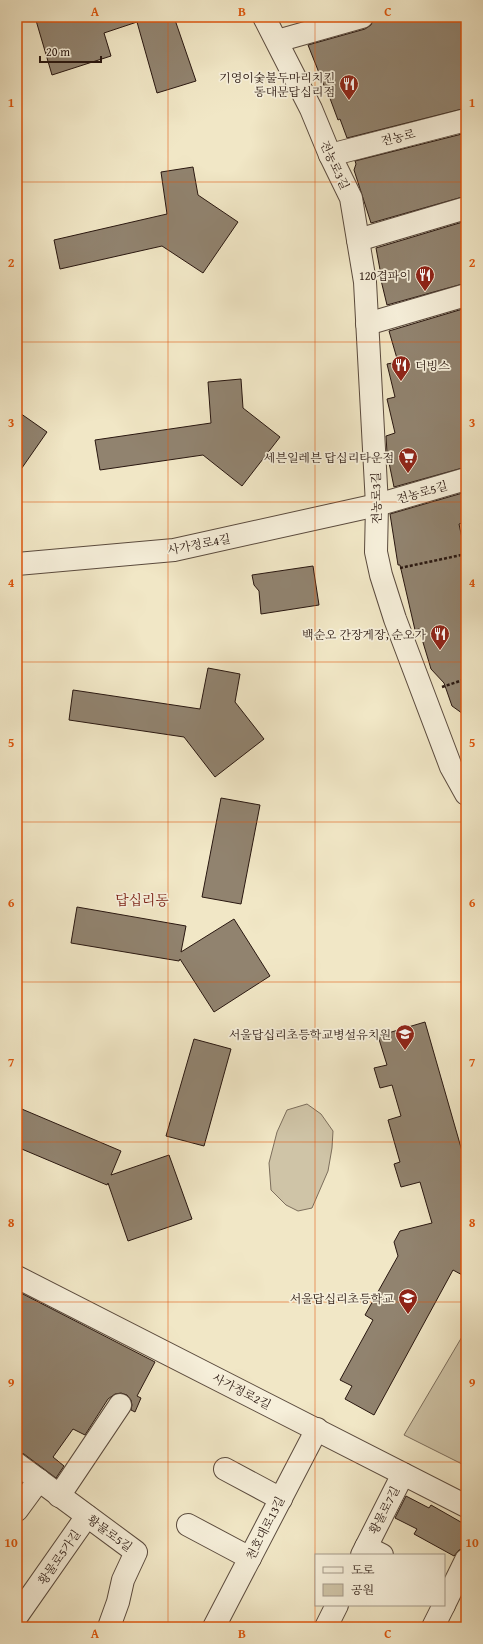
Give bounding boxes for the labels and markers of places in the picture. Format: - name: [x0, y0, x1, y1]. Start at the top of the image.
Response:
- place label: 기영이숯불두마리치킨 동대문답십리점: [219, 69, 335, 100]
- restaurant icon: 기영이숯불두마리치킨 동대문답십리점: [338, 73, 360, 101]
- restaurant icon: 120겹파이: [414, 264, 436, 292]
- place label: 120겹파이: [359, 267, 411, 284]
- restaurant icon: 더빙스: [390, 354, 412, 382]
- place label: 더빙스: [415, 357, 450, 374]
- supermarket icon: 세븐일레븐 답십리타운점: [397, 446, 419, 474]
- place label: 세븐일레븐 답십리타운점: [264, 449, 394, 466]
- restaurant icon: 백순오 간장게장, 순오가: [429, 623, 451, 651]
- place label: 백순오 간장게장, 순오가: [302, 626, 426, 643]
- school or university icon: 서울답십리초등학교병설유치원: [394, 1023, 416, 1051]
- place label: 서울답십리초등학교병설유치원: [229, 1026, 391, 1043]
- school or university icon: 서울답십리초등학교: [397, 1287, 419, 1315]
- place label: 서울답십리초등학교: [290, 1290, 394, 1307]

